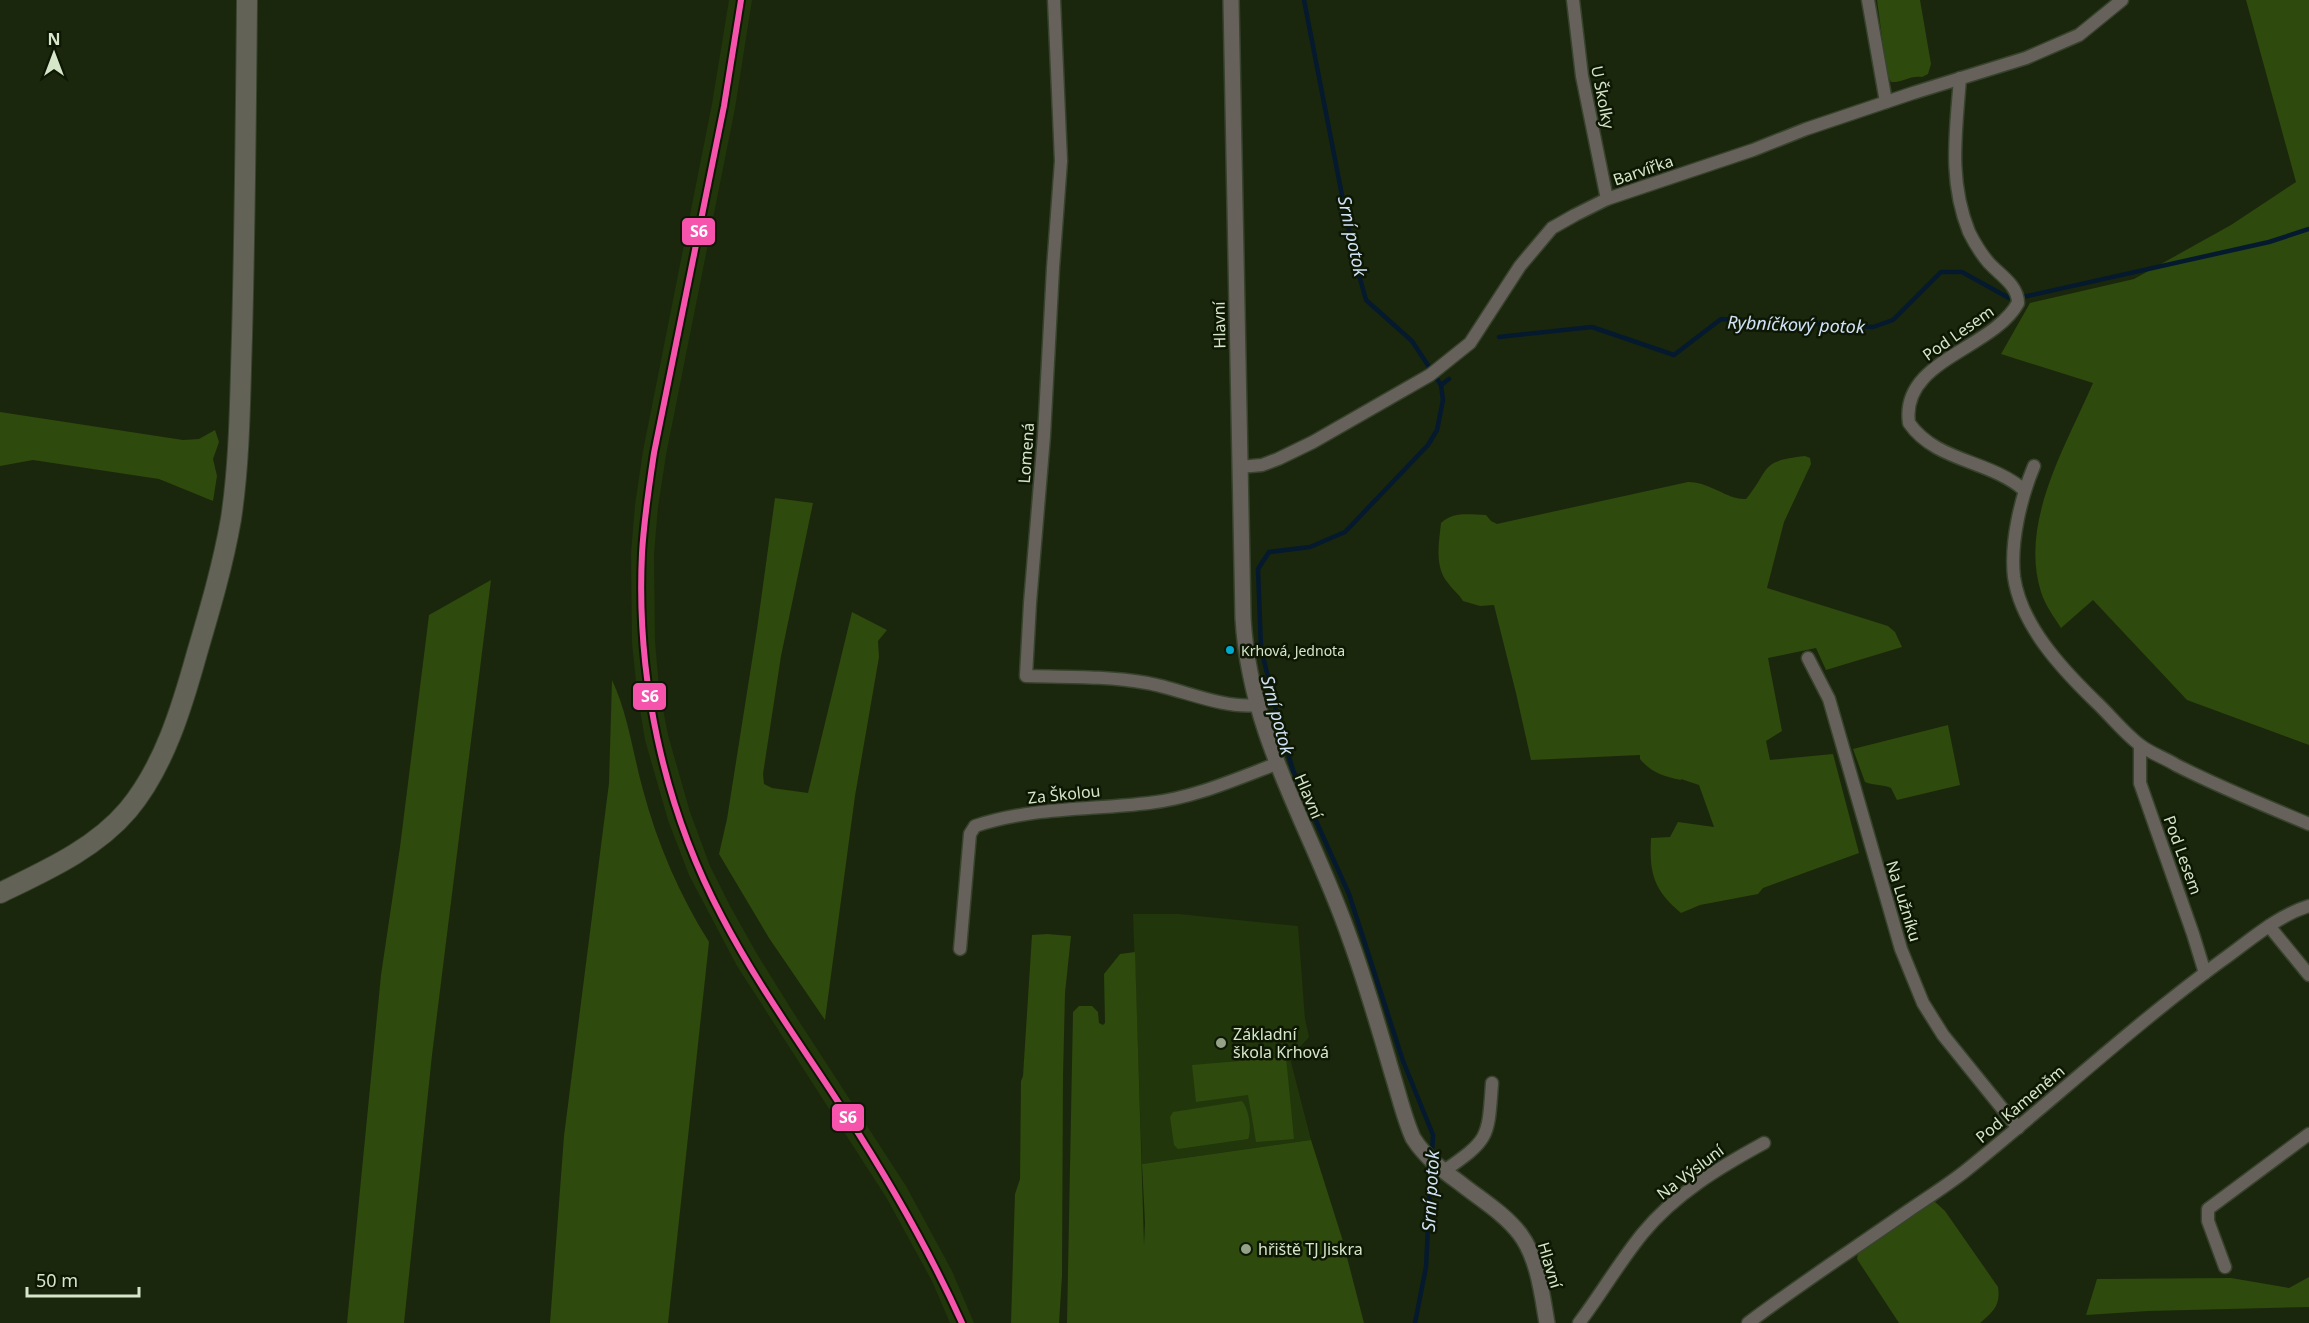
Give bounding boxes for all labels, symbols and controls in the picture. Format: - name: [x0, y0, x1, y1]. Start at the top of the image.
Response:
- north arrow: [24, 24, 84, 84]
- text: N: [47, 28, 61, 50]
- street label: U Školky: [1586, 64, 1620, 131]
- street label: Barvířka: [1610, 149, 1676, 191]
- water label: Srní potok: [1333, 194, 1373, 279]
- line badge: S6: [681, 217, 716, 246]
- text: S6: [690, 220, 708, 242]
- street label: Hlavní: [1208, 300, 1230, 349]
- street label: Pod Lesem: [1918, 300, 1998, 366]
- water label: Rybníčkový potok: [1727, 310, 1866, 338]
- street label: Lomená: [1013, 422, 1039, 484]
- place label: Krhová, Jednota: [1241, 641, 1345, 660]
- marker: Krhová, Jednota: [1224, 644, 1236, 656]
- water label: Srní potok: [1256, 672, 1300, 759]
- line badge: S6: [632, 682, 667, 711]
- text: S6: [641, 685, 659, 707]
- street label: Hlavní: [1290, 770, 1329, 823]
- street label: Za Školou: [1027, 779, 1101, 809]
- street label: Pod Lesem: [2159, 813, 2207, 897]
- street label: Na Lužníku: [1881, 858, 1927, 944]
- place label: Základní škola Krhová: [1233, 1023, 1329, 1063]
- marker: Základní škola Krhová: [1214, 1036, 1228, 1050]
- street label: Pod Kameněm: [1971, 1060, 2069, 1148]
- line badge: S6: [831, 1103, 865, 1132]
- text: S6: [839, 1106, 857, 1128]
- street label: Na Výsluní: [1652, 1139, 1729, 1204]
- water label: Srní potok: [1416, 1149, 1444, 1232]
- place label: hřiště TJ Jiskra: [1258, 1238, 1363, 1260]
- street label: Hlavní: [1533, 1239, 1568, 1292]
- marker: hřiště TJ Jiskra: [1239, 1242, 1253, 1256]
- scale bar: [27, 1260, 140, 1298]
- text: 50 m: [36, 1268, 78, 1292]

